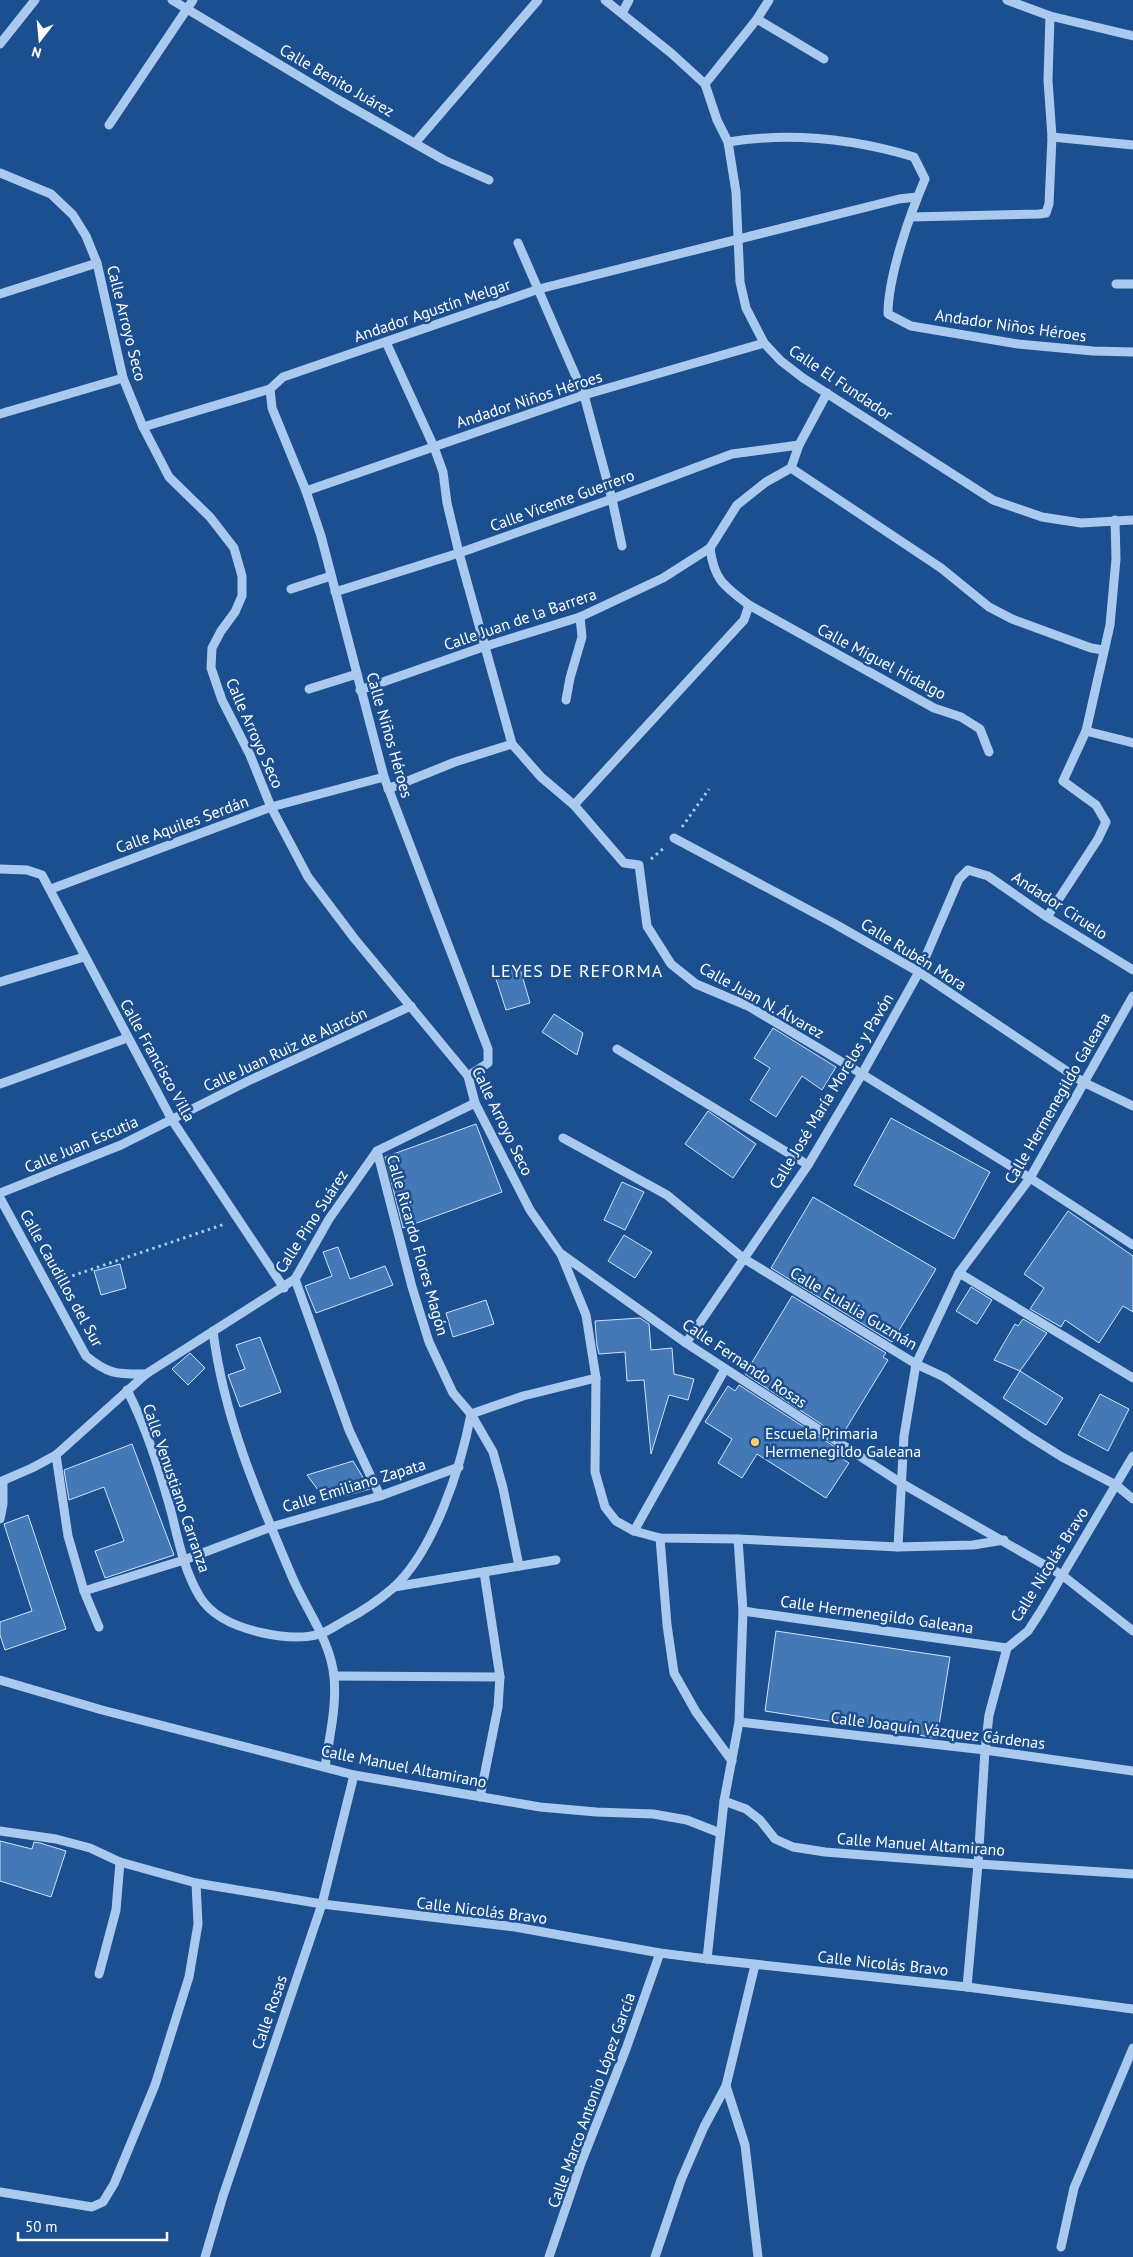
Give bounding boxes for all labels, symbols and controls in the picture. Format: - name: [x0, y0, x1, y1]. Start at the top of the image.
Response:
- north arrow: [15, 15, 65, 65]
- street label: Calle Benito Juárez: [276, 39, 398, 121]
- text: N: [30, 43, 43, 62]
- street label: Calle Arroyo Seco: [103, 263, 151, 383]
- street label: Andador Agustín Melgar: [351, 274, 513, 346]
- street label: Andador Niños Héroes: [934, 304, 1088, 346]
- street label: Calle El Fundador: [785, 340, 897, 424]
- street label: Andador Niños Héroes: [453, 366, 605, 432]
- street label: Calle Vicente Guerrero: [487, 465, 637, 535]
- street label: Calle Juan de la Barrera: [441, 583, 599, 655]
- street label: Calle Miguel Hidalgo: [814, 619, 950, 703]
- street label: Calle Niños Héroes: [363, 670, 418, 800]
- street label: Calle Arroyo Seco: [222, 675, 288, 791]
- street label: Calle Aquiles Serdán: [113, 791, 251, 857]
- street label: Andador Ciruelo: [1008, 867, 1112, 943]
- street label: Calle Rubén Mora: [857, 913, 971, 995]
- street label: Calle Juan N. Álvarez: [696, 957, 828, 1043]
- district label: LEYES DE REFORMA: [491, 959, 663, 982]
- street label: Calle José María Morelos y Pavón: [765, 990, 897, 1192]
- street label: Calle Francisco Villa: [116, 995, 200, 1125]
- street label: Calle Juan Ruiz de Alarcón: [200, 1002, 370, 1096]
- street label: Calle Hermenegildo Galeana: [1000, 1009, 1114, 1187]
- street label: Calle Arroyo Seco: [468, 1063, 538, 1179]
- street label: Calle Juan Escutia: [21, 1111, 141, 1177]
- street label: Calle Ricardo Flores Magón: [383, 1152, 453, 1338]
- street label: Calle Pino Suárez: [270, 1166, 352, 1276]
- street label: Calle Caudillos del Sur: [16, 1206, 108, 1351]
- street label: Calle Eulalia Guzmán: [787, 1262, 921, 1354]
- street label: Calle Fernando Rosas: [679, 1314, 811, 1412]
- street label: Calle Venustiano Carranza: [139, 1401, 215, 1575]
- place label: Escuela Primaria Hermenegildo Galeana: [765, 1423, 921, 1461]
- marker: Escuela Primaria Hermenegildo Galeana: [749, 1436, 761, 1448]
- street label: Calle Emiliano Zapata: [280, 1454, 428, 1516]
- street label: Calle Nicolás Bravo: [1006, 1503, 1092, 1625]
- street label: Calle Hermenegildo Galeana: [779, 1591, 975, 1637]
- street label: Calle Joaquín Vázquez Cárdenas: [830, 1707, 1047, 1753]
- street label: Calle Manuel Altamirano: [319, 1740, 489, 1792]
- street label: Calle Manuel Altamirano: [836, 1828, 1006, 1860]
- street label: Calle Nicolás Bravo: [416, 1892, 548, 1928]
- street label: Calle Nicolás Bravo: [817, 1946, 949, 1980]
- street label: Calle Rosas: [247, 1972, 291, 2052]
- street label: Calle Marco Antonio López García: [543, 1990, 639, 2210]
- scale bar: [18, 2210, 166, 2242]
- text: 50 m: [25, 2217, 58, 2236]

